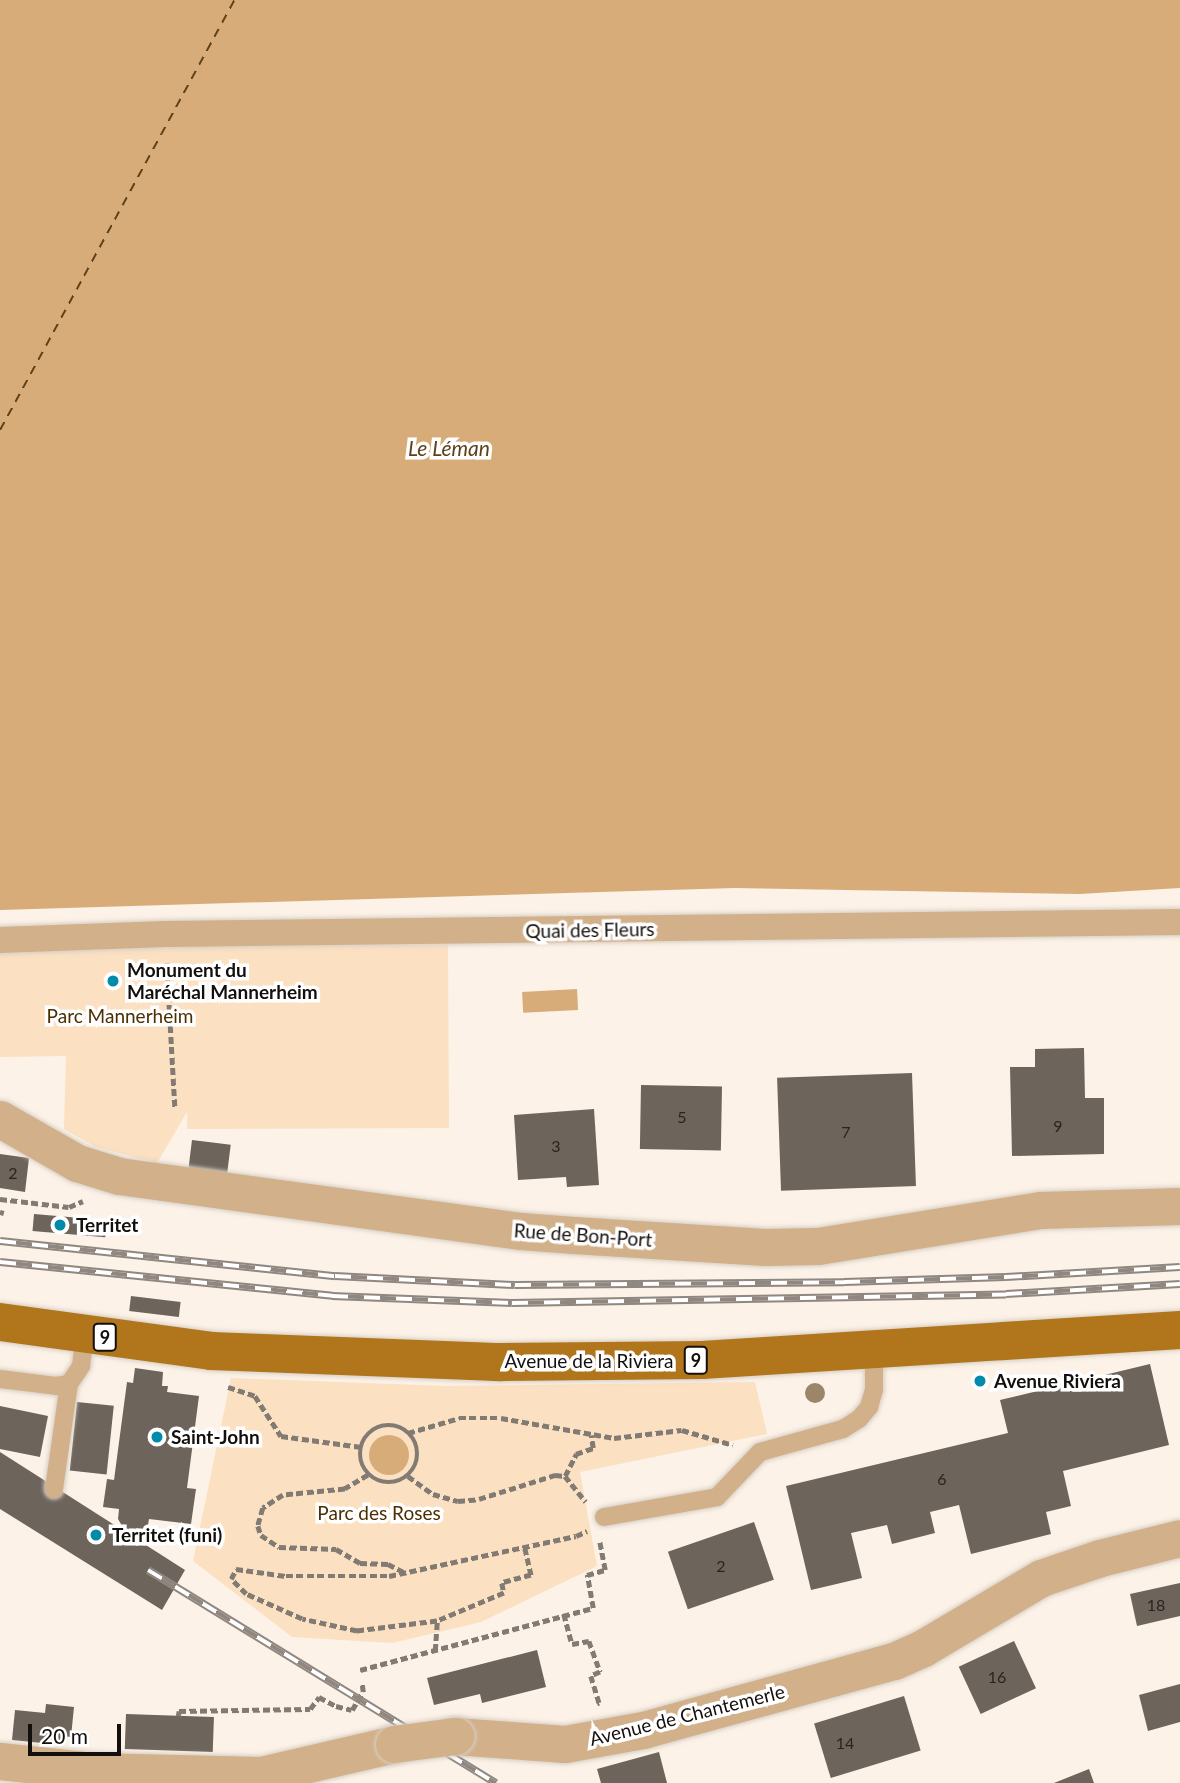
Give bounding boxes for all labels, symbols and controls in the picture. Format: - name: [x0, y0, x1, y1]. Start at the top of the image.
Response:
- water label: Le Léman: [408, 435, 490, 461]
- street label: Quai des Fleurs: [525, 917, 655, 943]
- place label: Monument du Maréchal Mannerheim: [127, 959, 318, 1003]
- marker: Monument du Maréchal Mannerheim: [105, 973, 121, 989]
- park label: Parc Mannerheim: [47, 1005, 193, 1027]
- house number: 5: [677, 1107, 687, 1127]
- house number: 9: [1053, 1116, 1063, 1136]
- house number: 7: [841, 1122, 851, 1142]
- house number: 3: [551, 1136, 561, 1156]
- house number: 2: [8, 1163, 18, 1183]
- place label: Territet: [76, 1214, 138, 1236]
- marker: Territet: [50, 1215, 70, 1235]
- street label: Rue de Bon-Port: [513, 1219, 653, 1251]
- road number: 9: [93, 1322, 117, 1352]
- road number: 9: [684, 1345, 708, 1374]
- street label: Avenue de la Riviera: [504, 1350, 674, 1372]
- place label: Avenue Riviera: [994, 1370, 1121, 1392]
- marker: Avenue Riviera: [972, 1373, 988, 1389]
- place label: Saint-John: [171, 1426, 260, 1448]
- marker: Saint-John: [149, 1429, 165, 1445]
- house number: 6: [937, 1469, 947, 1489]
- park label: Parc des Roses: [317, 1502, 441, 1524]
- place label: Territet (funi): [112, 1524, 222, 1546]
- marker: Territet (funi): [86, 1525, 106, 1545]
- house number: 2: [716, 1556, 726, 1576]
- house number: 18: [1147, 1595, 1165, 1615]
- house number: 16: [988, 1667, 1006, 1687]
- street label: Avenue de Chantemerle: [587, 1680, 787, 1750]
- scale bar: [32, 1710, 124, 1754]
- text: 20 m: [41, 1723, 88, 1748]
- house number: 14: [836, 1733, 854, 1753]

